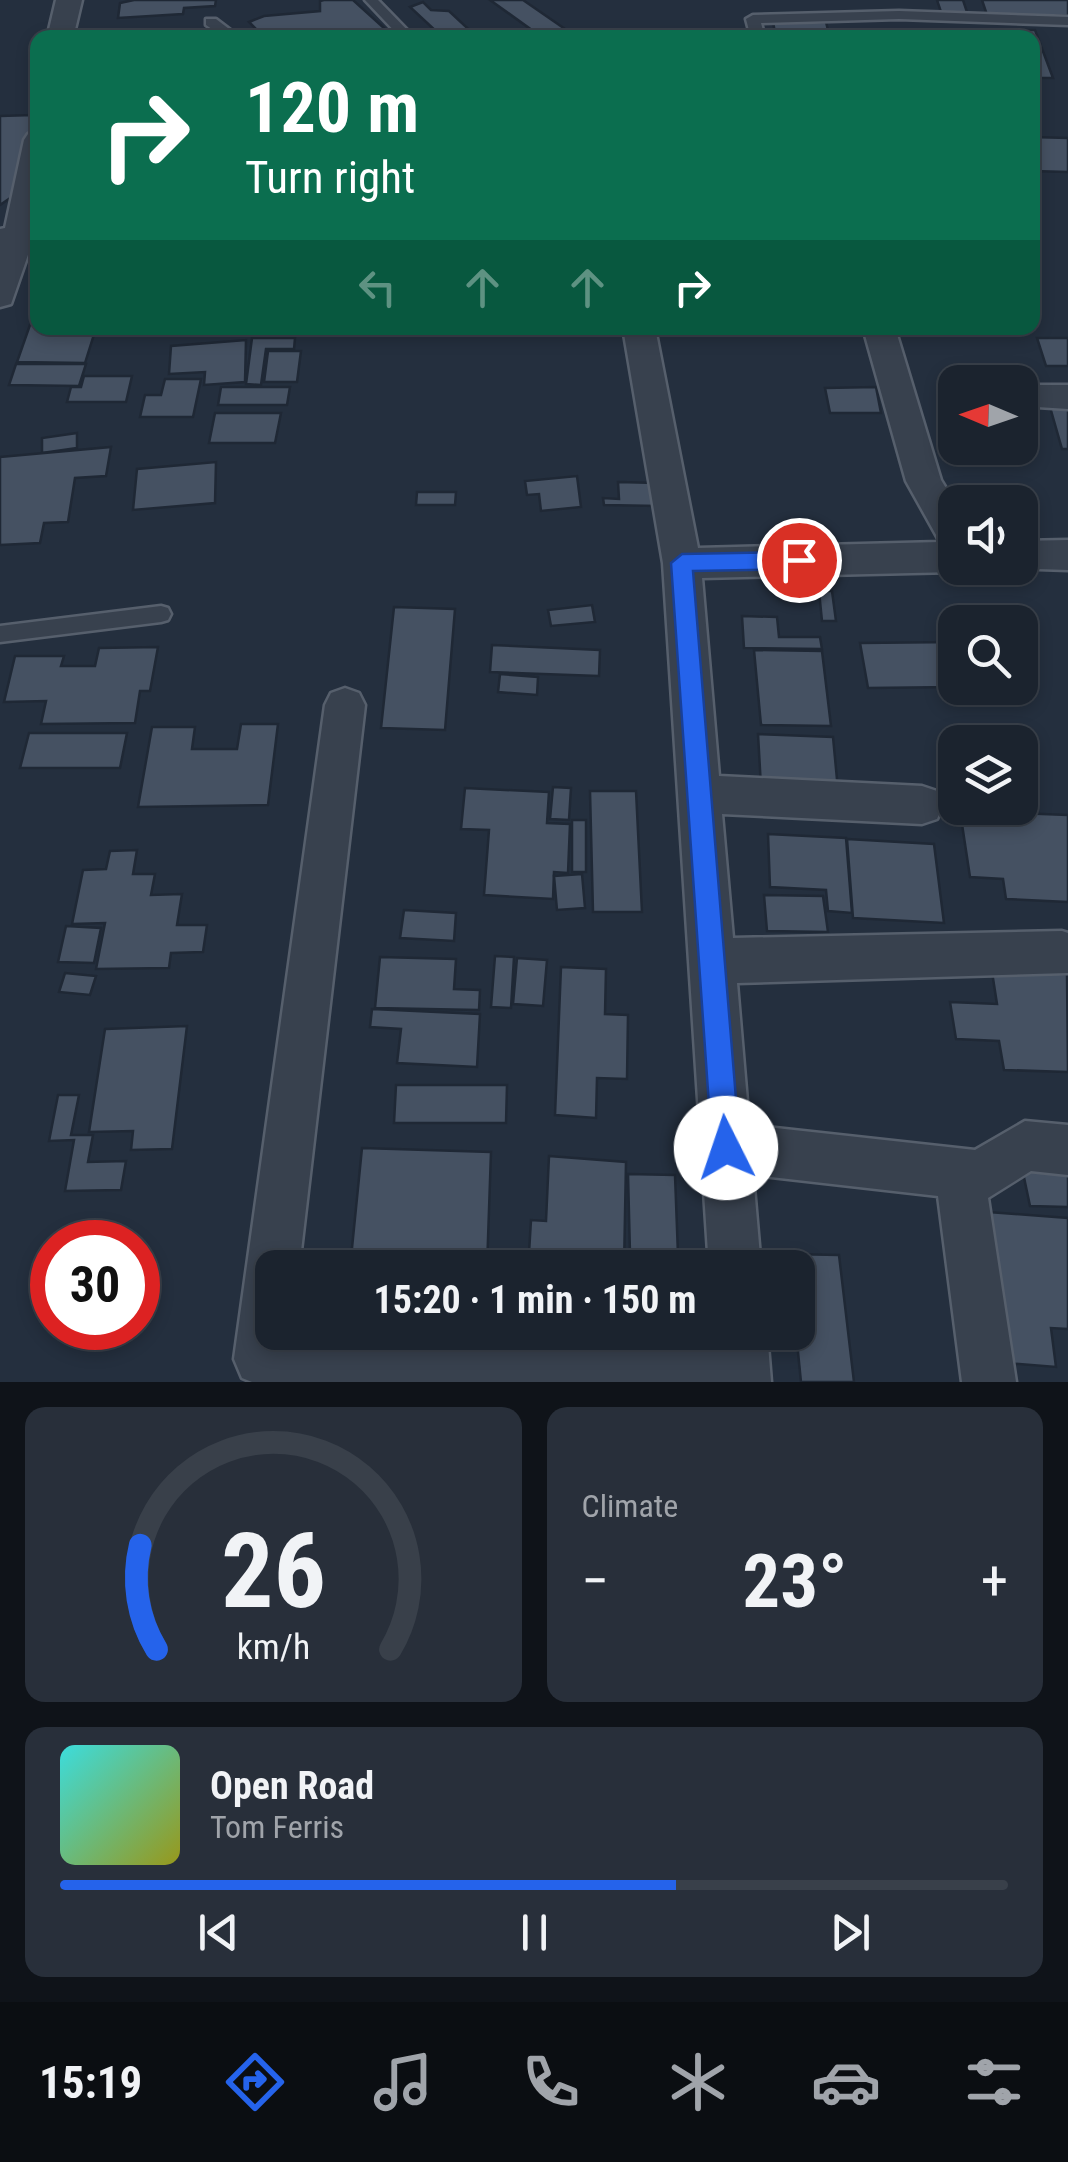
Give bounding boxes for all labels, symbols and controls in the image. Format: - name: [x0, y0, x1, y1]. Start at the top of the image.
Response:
- text: 120 m: [245, 67, 419, 149]
- icon: right: [80, 70, 210, 200]
- text: Turn right: [245, 151, 415, 204]
- icon: left: [350, 260, 405, 315]
- icon: ahead: [455, 260, 510, 315]
- icon: ahead: [560, 260, 615, 315]
- icon: right: [665, 260, 720, 315]
- north arrow: [938, 365, 1038, 465]
- map controls: [938, 365, 1038, 825]
- button: sound: [938, 485, 1038, 585]
- pin: [757, 518, 842, 603]
- icon: arrive: [772, 533, 827, 588]
- button: search: [938, 605, 1038, 705]
- button: layers: [938, 725, 1038, 825]
- position arrow: [674, 1096, 778, 1200]
- speed limit sign: 30: [30, 1220, 160, 1350]
- text: 15:20 · 1 min · 150 m: [374, 1278, 696, 1322]
- text: Climate: [582, 1487, 678, 1525]
- text: 26: [221, 1511, 326, 1632]
- text: 23°: [742, 1537, 847, 1625]
- text: −: [582, 1549, 609, 1613]
- text: +: [981, 1549, 1008, 1613]
- text: km/h: [236, 1626, 310, 1668]
- text: Open Road: [210, 1764, 374, 1808]
- text: Tom Ferris: [210, 1808, 344, 1846]
- icon: previous: [191, 1905, 246, 1960]
- icon: pause: [507, 1905, 562, 1960]
- icon: next: [823, 1905, 878, 1960]
- icon: directions: [220, 2047, 290, 2117]
- icon: music: [368, 2047, 438, 2117]
- icon: phone: [516, 2047, 586, 2117]
- icon: climate: [663, 2047, 733, 2117]
- icon: car: [811, 2047, 881, 2117]
- icon: filters: [959, 2047, 1029, 2117]
- text: 15:19: [39, 2056, 142, 2109]

